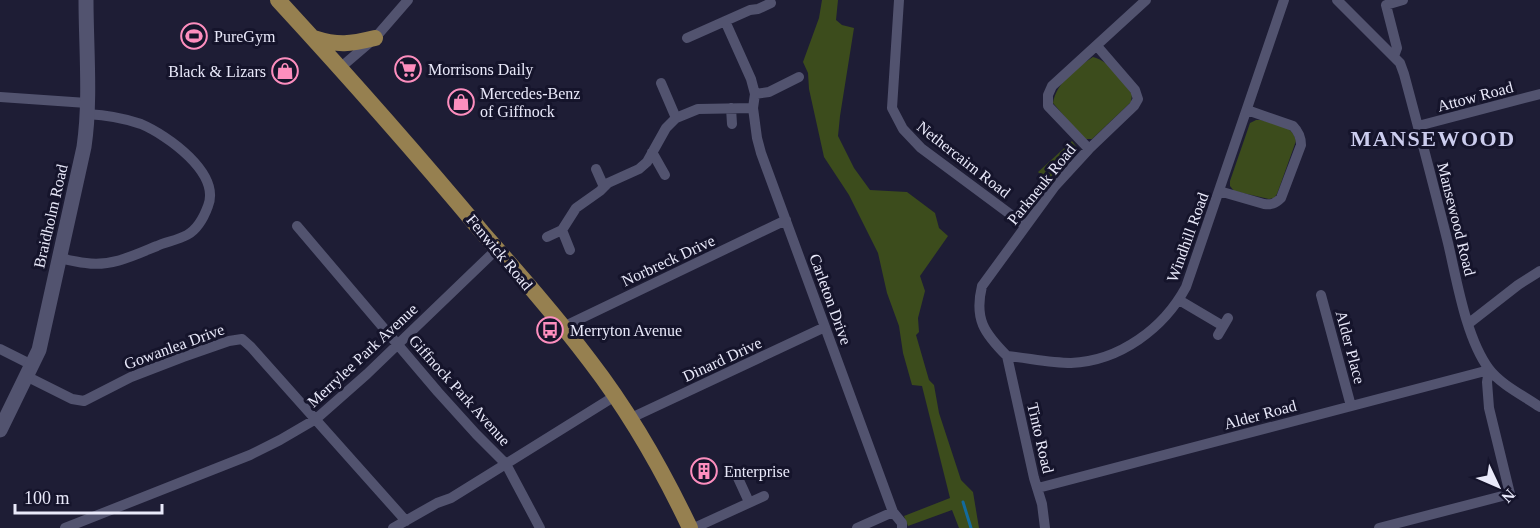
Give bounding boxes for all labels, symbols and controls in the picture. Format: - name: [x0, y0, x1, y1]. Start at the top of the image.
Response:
- sports icon: PureGym: [179, 21, 209, 51]
- place label: PureGym: [214, 28, 276, 46]
- supermarket icon: Morrisons Daily: [393, 54, 423, 84]
- shop icon: Black & Lizars: [270, 56, 300, 86]
- place label: Morrisons Daily: [428, 61, 533, 79]
- place label: Black & Lizars: [168, 63, 266, 80]
- street label: Attow Road: [1435, 78, 1515, 115]
- place label: Mercedes-Benz of Giffnock: [480, 85, 580, 120]
- shop icon: Mercedes-Benz of Giffnock: [446, 87, 476, 117]
- street label: Nethercairn Road: [914, 118, 1014, 201]
- district label: MANSEWOOD: [1350, 126, 1516, 151]
- street label: Parkneuk Road: [1004, 141, 1079, 228]
- street label: Mansewood Road: [1434, 161, 1479, 277]
- street label: Braidholm Road: [30, 162, 71, 270]
- street label: Windhill Road: [1163, 190, 1212, 284]
- street label: Fenwick Road: [463, 211, 536, 293]
- street label: Norbreck Drive: [619, 231, 718, 289]
- street label: Carleton Drive: [806, 251, 855, 347]
- street label: Merrylee Park Avenue: [304, 300, 421, 411]
- street label: Alder Place: [1333, 309, 1368, 386]
- bus stop icon: Merryton Avenue: [535, 315, 565, 345]
- street label: Gowanlea Drive: [122, 320, 227, 372]
- place label: Merryton Avenue: [570, 322, 682, 340]
- street label: Giffnock Park Avenue: [406, 332, 514, 449]
- street label: Dinard Drive: [680, 334, 764, 385]
- street label: Alder Road: [1222, 397, 1298, 432]
- street label: Tinto Road: [1024, 401, 1057, 475]
- building icon: Enterprise: [689, 456, 719, 486]
- north arrow: [1468, 456, 1528, 516]
- place label: Enterprise: [724, 463, 790, 481]
- scale bar: [15, 477, 162, 515]
- text: N: [1498, 486, 1519, 506]
- text: 100 m: [24, 488, 70, 508]

